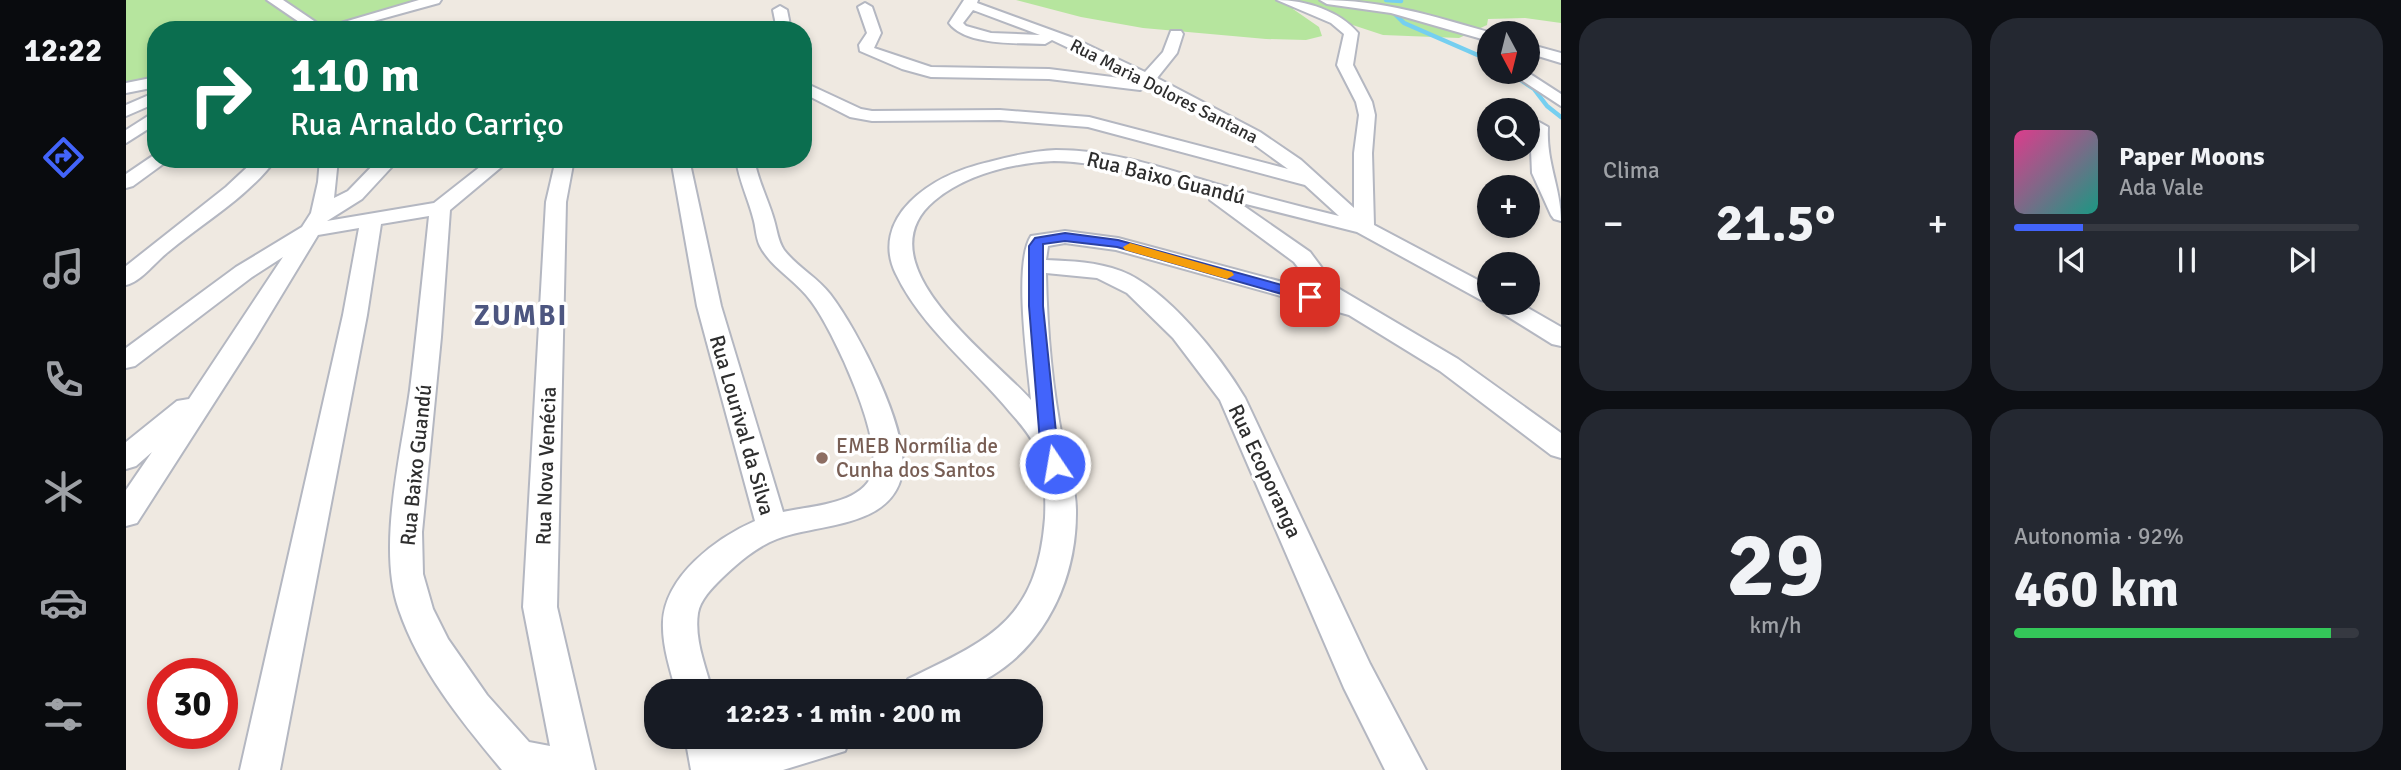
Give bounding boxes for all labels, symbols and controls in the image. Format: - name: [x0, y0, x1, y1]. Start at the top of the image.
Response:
- north arrow: [1477, 21, 1540, 84]
- map controls: [1477, 21, 1540, 315]
- text: 12:22: [24, 31, 102, 70]
- street label: Rua Maria Dolores Santana: [1066, 34, 1262, 148]
- text: 110 m: [290, 45, 420, 105]
- icon: right: [175, 49, 266, 140]
- button: search: [1477, 98, 1540, 161]
- text: Rua Arnaldo Carriço: [290, 105, 564, 144]
- icon: directions: [39, 133, 88, 182]
- text: Paper Moons: [2119, 141, 2265, 173]
- street label: Rua Baixo Guandú: [1084, 146, 1248, 210]
- text: Clima: [1603, 156, 1660, 185]
- text: Ada Vale: [2119, 173, 2204, 202]
- button: +: [1477, 175, 1540, 238]
- text: 21.5°: [1716, 191, 1835, 255]
- text: −: [1603, 200, 1624, 247]
- text: +: [1927, 200, 1948, 247]
- icon: previous: [2053, 241, 2091, 279]
- icon: pause: [2168, 241, 2206, 279]
- icon: next: [2283, 241, 2321, 279]
- icon: music: [39, 244, 88, 293]
- button: −: [1477, 252, 1540, 315]
- pin: [1280, 267, 1340, 327]
- icon: arrive: [1291, 278, 1329, 316]
- district label: ZUMBI: [474, 299, 568, 333]
- street label: Rua Lourival da Silva: [704, 332, 780, 518]
- icon: phone: [39, 355, 88, 404]
- street label: Rua Baixo Guandú: [395, 383, 437, 547]
- street label: Rua Nova Venécia: [530, 386, 562, 546]
- street label: Rua Ecoporanga: [1223, 400, 1307, 542]
- position arrow: [1018, 427, 1092, 501]
- place label: EMEB Normília de Cunha dos Santos: [836, 433, 998, 483]
- marker: EMEB Normília de Cunha dos Santos: [814, 450, 830, 466]
- icon: climate: [39, 467, 88, 516]
- text: 29: [1726, 509, 1825, 622]
- text: Autonomia · 92%: [2014, 522, 2184, 551]
- text: 460 km: [2014, 557, 2179, 621]
- icon: car: [39, 578, 88, 627]
- text: km/h: [1749, 611, 1802, 640]
- speed limit sign: 30: [147, 658, 238, 749]
- icon: filters: [39, 690, 88, 739]
- text: 12:23 · 1 min · 200 m: [726, 698, 961, 730]

